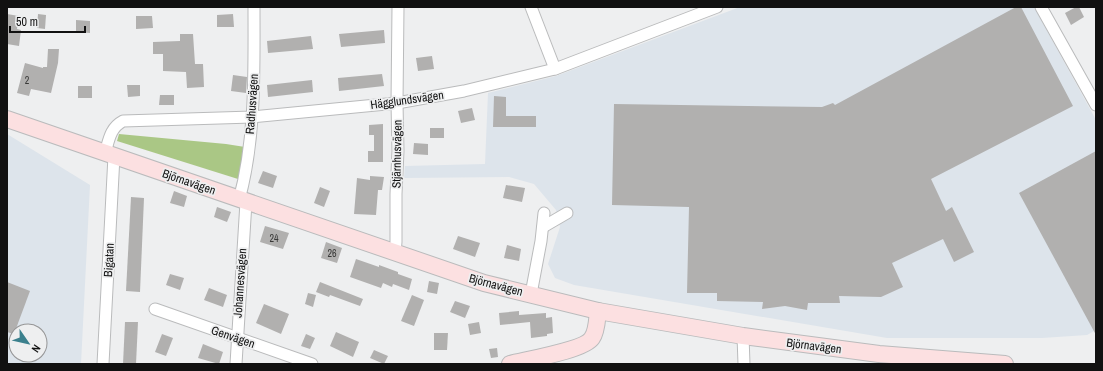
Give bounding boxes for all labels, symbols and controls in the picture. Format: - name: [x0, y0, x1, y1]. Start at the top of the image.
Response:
- scale bar: [10, 8, 85, 34]
- text: 50 m: [16, 14, 38, 30]
- street label: Radhusvägen: [242, 73, 262, 135]
- house number: 2: [25, 74, 30, 87]
- street label: Hägglundsvägen: [369, 87, 445, 113]
- street label: Stjärnhusvägen: [388, 120, 406, 188]
- street label: Björnavägen: [160, 165, 218, 199]
- house number: 24: [269, 232, 279, 245]
- street label: Bigatan: [100, 243, 118, 277]
- house number: 26: [327, 247, 337, 260]
- street label: Johannesvägen: [230, 248, 250, 318]
- street label: Björnavägen: [467, 270, 525, 300]
- street label: Genvägen: [209, 322, 257, 352]
- north arrow: [8, 323, 48, 363]
- street label: Björnavägen: [786, 335, 842, 357]
- text: N: [29, 342, 44, 355]

